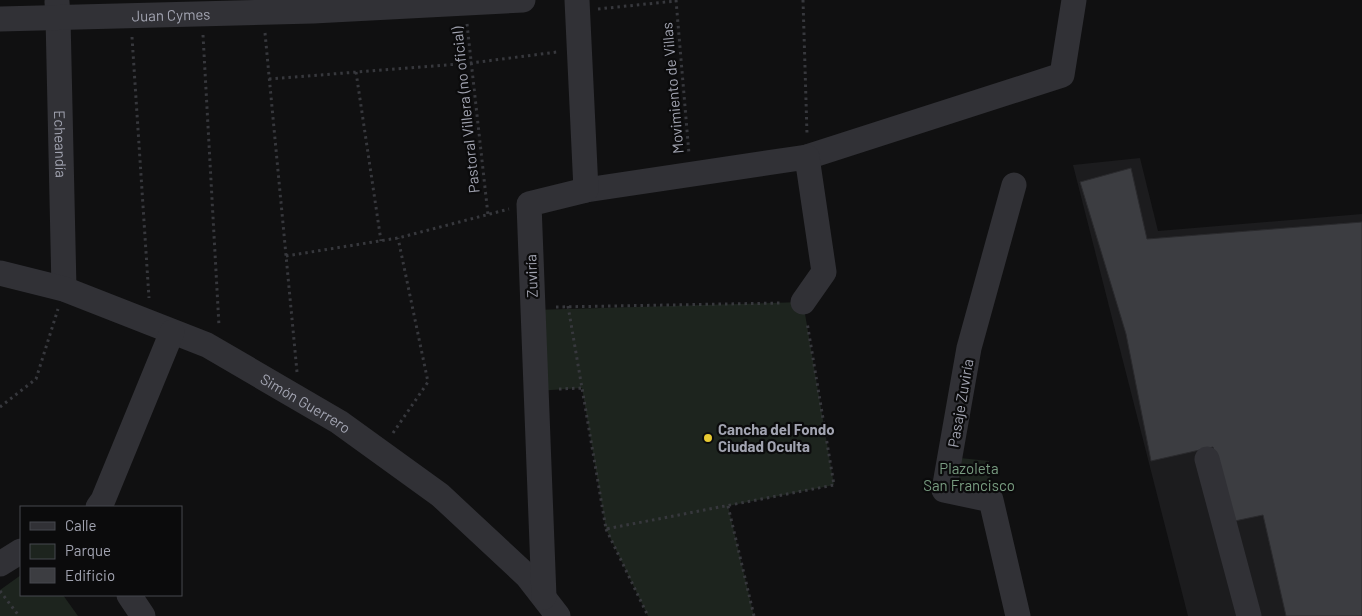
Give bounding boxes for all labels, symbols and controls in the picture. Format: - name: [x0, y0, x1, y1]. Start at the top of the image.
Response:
- street label: Juan Cymes: [131, 5, 211, 25]
- street label: Movimiento de Villas: [657, 22, 687, 154]
- street label: Pastoral Villera (no oficial): [447, 26, 483, 194]
- street label: Echeandía: [51, 110, 71, 178]
- street label: Zuviría: [521, 254, 541, 298]
- street label: Pasaje Zuviría: [943, 357, 977, 449]
- street label: Simón Guerrero: [257, 369, 354, 437]
- place label: Cancha del Fondo Ciudad Oculta: [718, 420, 835, 455]
- marker: Cancha del Fondo Ciudad Oculta: [702, 432, 714, 444]
- park label: Plazoleta San Francisco: [923, 459, 1015, 494]
- legend: [20, 506, 182, 596]
- text: Calle: [65, 516, 97, 534]
- text: Parque: [65, 541, 111, 559]
- text: Edificio: [65, 566, 115, 584]

